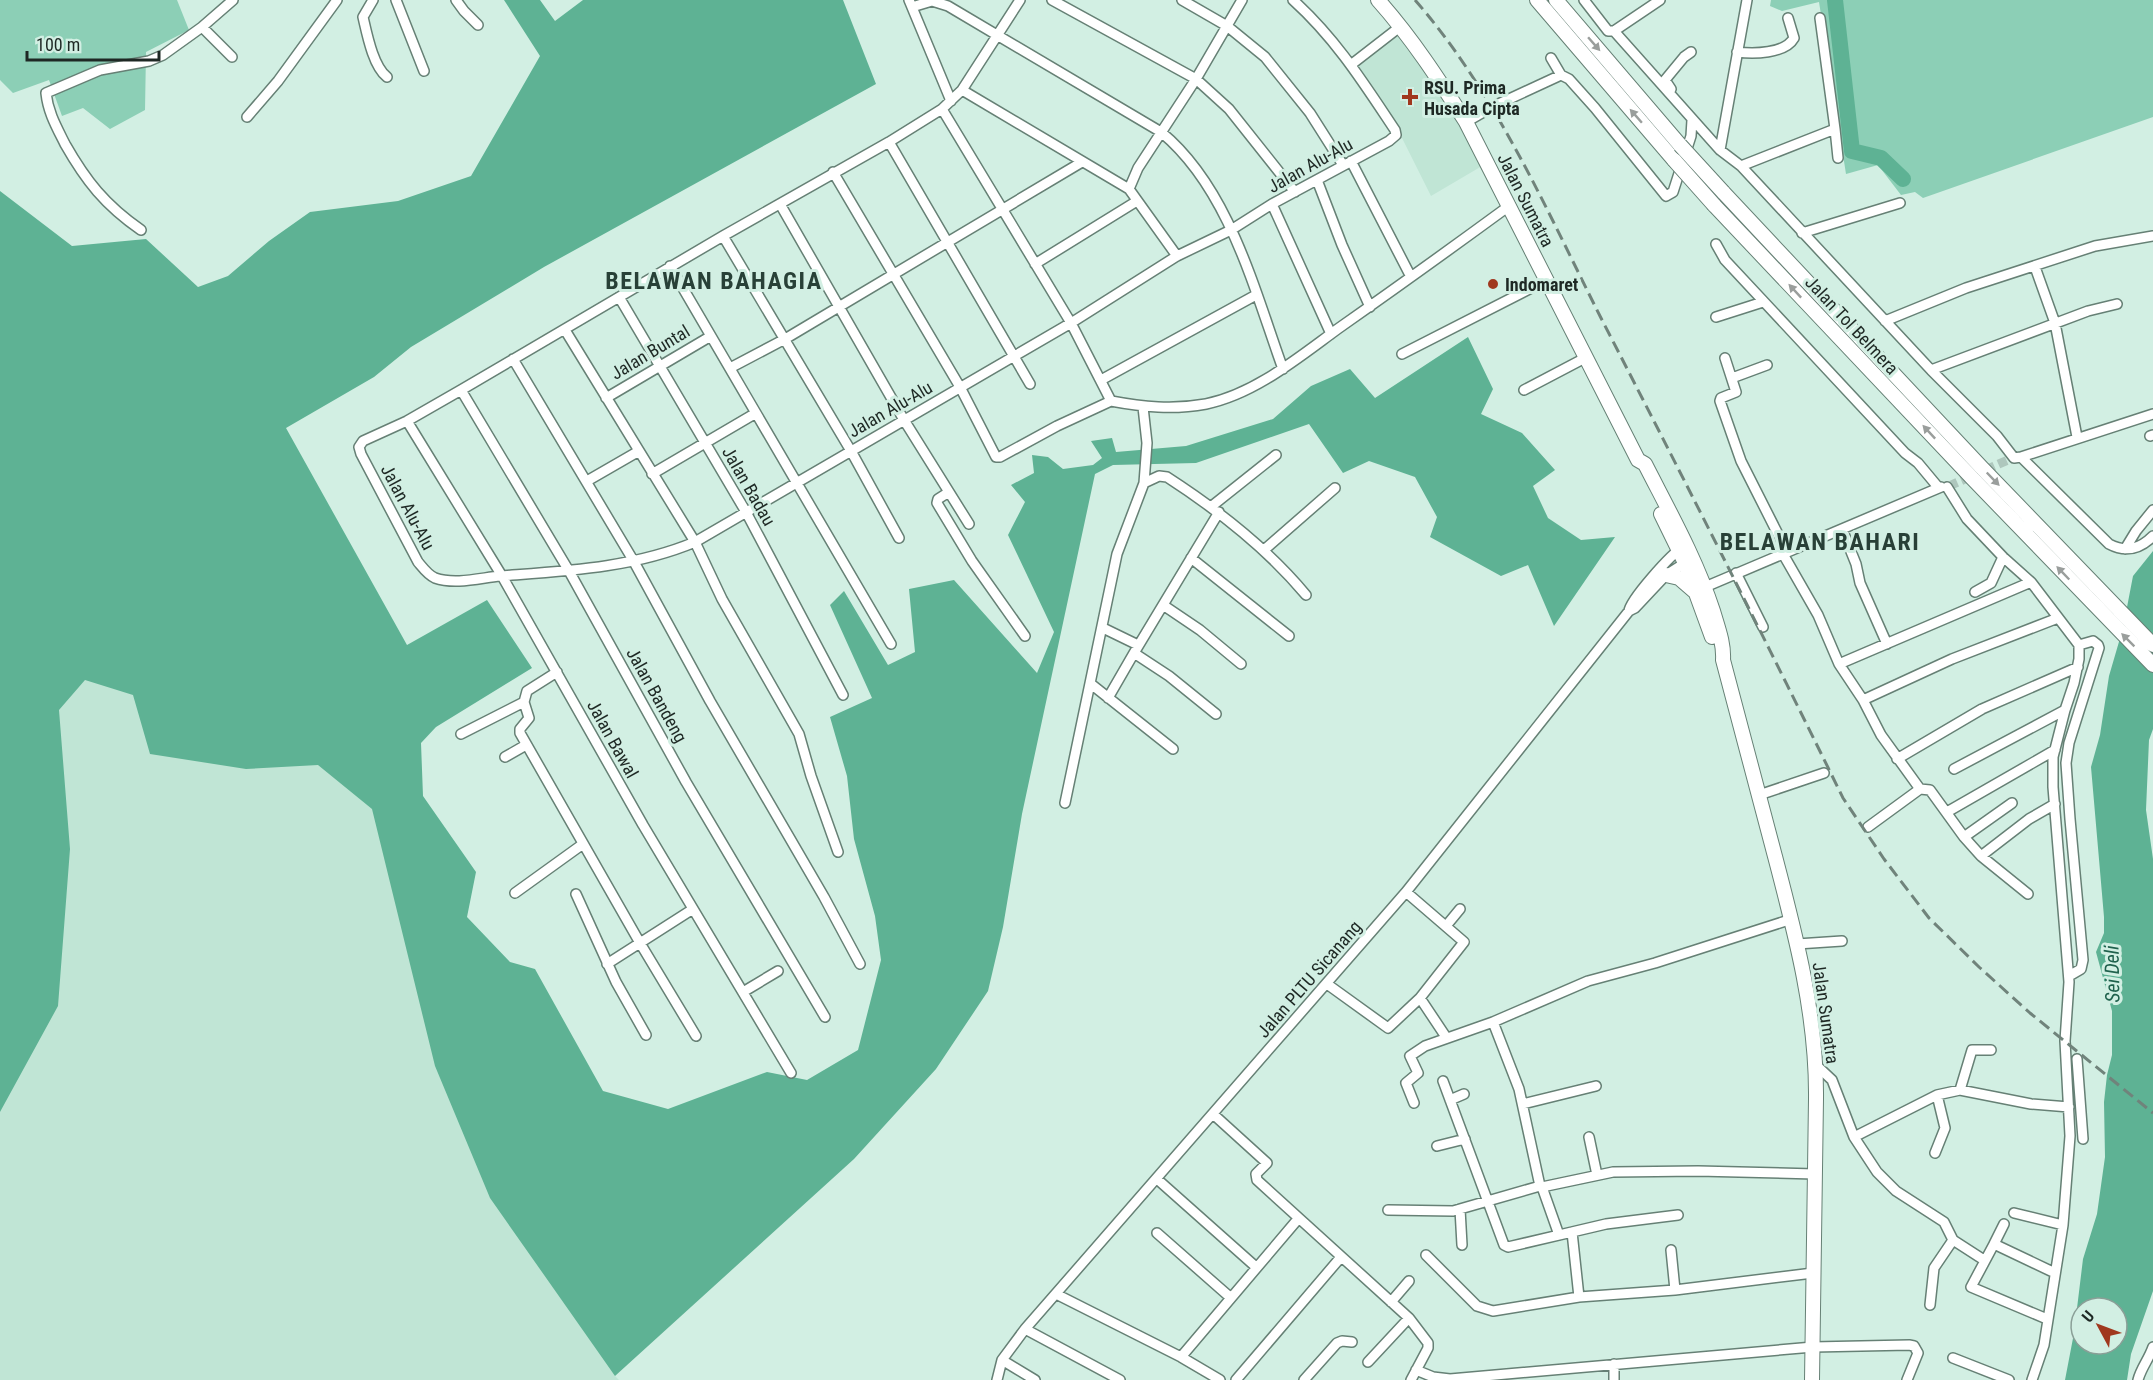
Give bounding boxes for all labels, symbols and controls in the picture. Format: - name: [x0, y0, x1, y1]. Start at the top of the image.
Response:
- scale bar: [27, 24, 159, 62]
- text: 100 m: [36, 34, 80, 55]
- one-way arrow: [1587, 37, 1600, 52]
- place label: RSU. Prima Husada Cipta: [1424, 77, 1520, 119]
- marker: RSU. Prima Husada Cipta: [1401, 88, 1419, 106]
- one-way arrow: [1630, 109, 1643, 124]
- street label: Jalan Alu-Alu: [1264, 133, 1356, 197]
- street label: Jalan Sumatra: [1493, 150, 1559, 250]
- district label: BELAWAN BAHAGIA: [605, 267, 823, 295]
- street label: Jalan Tol Belmera: [1801, 272, 1903, 378]
- place label: Indomaret: [1505, 274, 1579, 295]
- marker: Indomaret: [1486, 277, 1500, 291]
- one-way arrow: [1788, 284, 1802, 298]
- street label: Jalan Buntal: [607, 320, 693, 384]
- street label: Jalan Alu-Alu: [844, 376, 936, 442]
- one-way arrow: [1922, 426, 1936, 440]
- street label: Jalan Badau: [718, 443, 780, 529]
- street label: Jalan Alu-Alu: [377, 461, 439, 553]
- one-way arrow: [1986, 472, 2000, 486]
- district label: BELAWAN BAHARI: [1720, 528, 1920, 556]
- one-way arrow: [2057, 567, 2071, 581]
- one-way arrow: [2122, 634, 2136, 648]
- street label: Jalan Bandeng: [622, 644, 692, 746]
- street label: Jalan Bawal: [583, 696, 643, 782]
- street label: Jalan PLTU Sicanang: [1253, 916, 1365, 1042]
- water label: Sei Deli: [2099, 945, 2124, 1003]
- street label: Jalan Sumatra: [1808, 961, 1844, 1065]
- north arrow: [2069, 1296, 2129, 1356]
- text: U: [2078, 1307, 2098, 1326]

